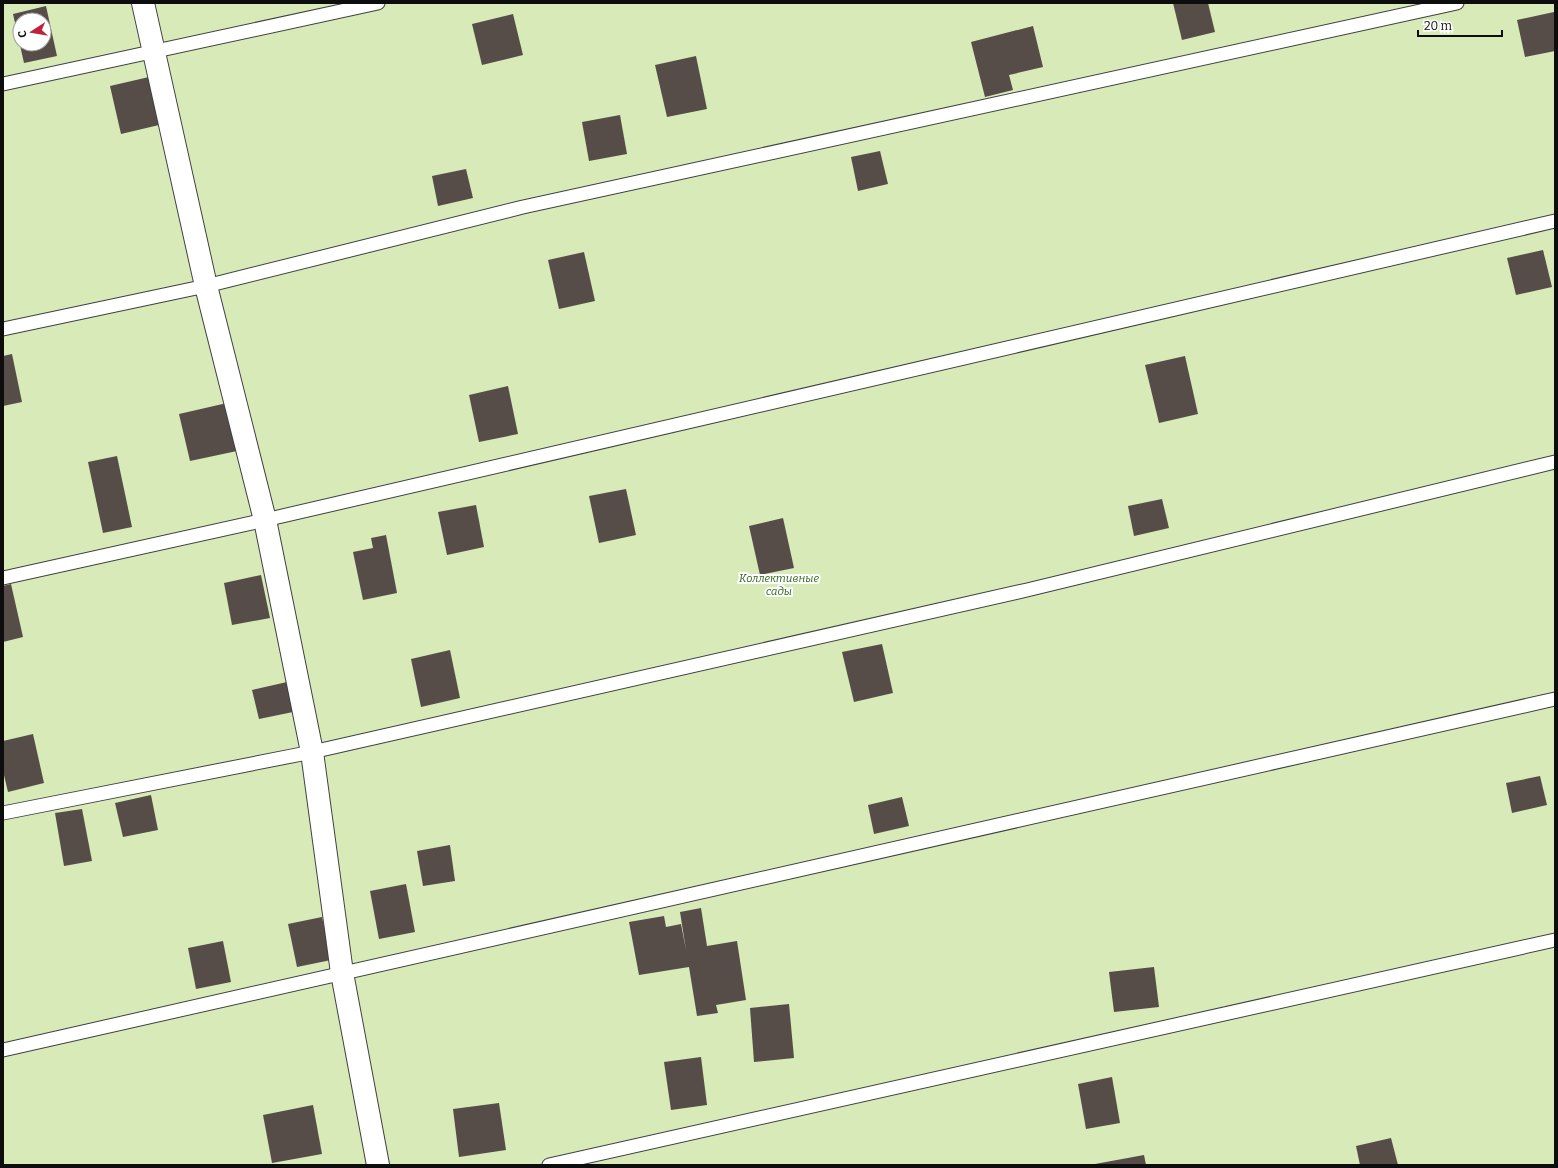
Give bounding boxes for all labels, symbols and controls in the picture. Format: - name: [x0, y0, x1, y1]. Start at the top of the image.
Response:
- north arrow: [12, 12, 52, 52]
- scale bar: [1418, 12, 1502, 38]
- text: 20 m: [1424, 19, 1453, 33]
- text: С: [16, 29, 30, 39]
- park label: Коллективные сады: [739, 572, 819, 598]

